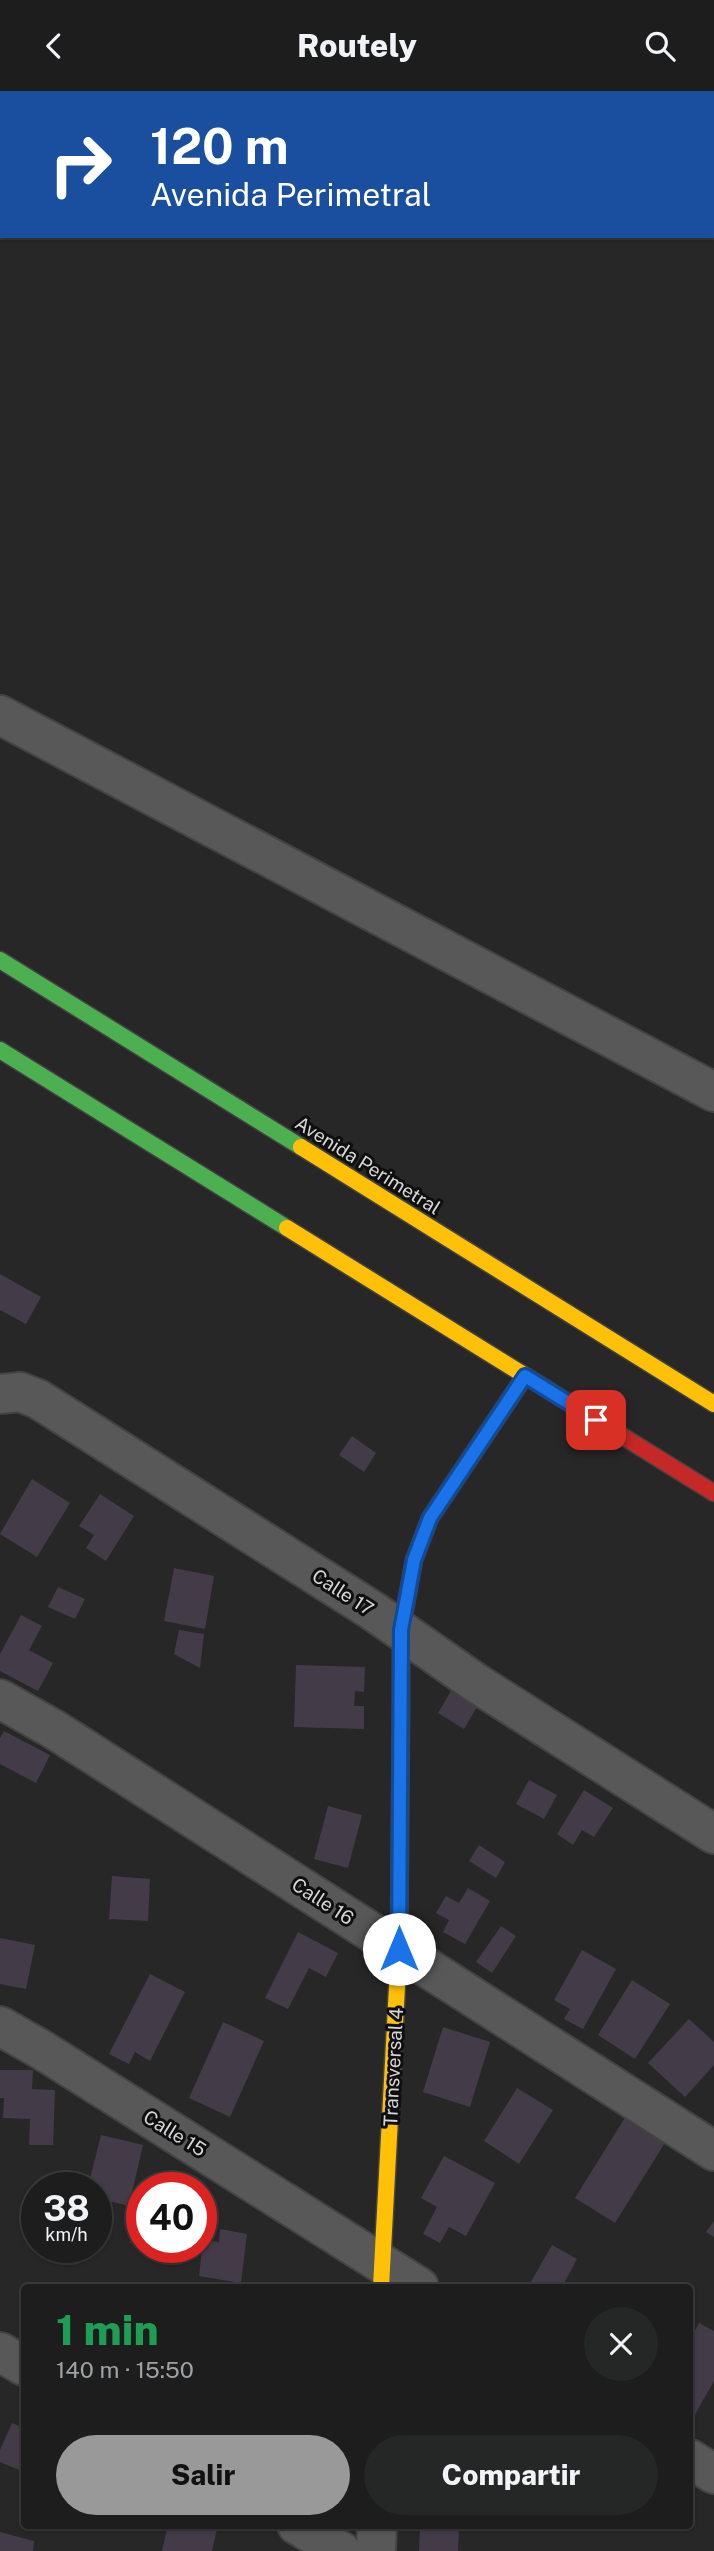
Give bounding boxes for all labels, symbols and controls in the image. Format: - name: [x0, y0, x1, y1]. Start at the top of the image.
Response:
- icon: back: [35, 27, 73, 65]
- text: Routely: [297, 27, 417, 64]
- icon: search: [641, 27, 679, 65]
- text: 120 m: [150, 117, 289, 175]
- icon: right: [35, 119, 126, 210]
- text: Avenida Perimetral: [150, 176, 431, 213]
- street label: Avenida Perimetral: [291, 1111, 445, 1219]
- pin: [566, 1390, 626, 1450]
- icon: arrive: [577, 1401, 615, 1439]
- street label: Calle 17: [308, 1564, 378, 1620]
- street label: Calle 16: [288, 1873, 358, 1929]
- position arrow: [362, 1912, 436, 1986]
- street label: Transversal 4: [379, 2007, 407, 2127]
- street label: Calle 15: [140, 2105, 210, 2161]
- speed limit sign: 40: [126, 2172, 217, 2263]
- text: 38: [43, 2188, 90, 2229]
- text: km/h: [45, 2224, 88, 2245]
- text: 1 min: [56, 2305, 159, 2354]
- button: close: [584, 2307, 658, 2381]
- text: 140 m · 15:50: [56, 2356, 194, 2383]
- button: Salir: [56, 2435, 350, 2515]
- button: Compartir: [364, 2435, 658, 2515]

